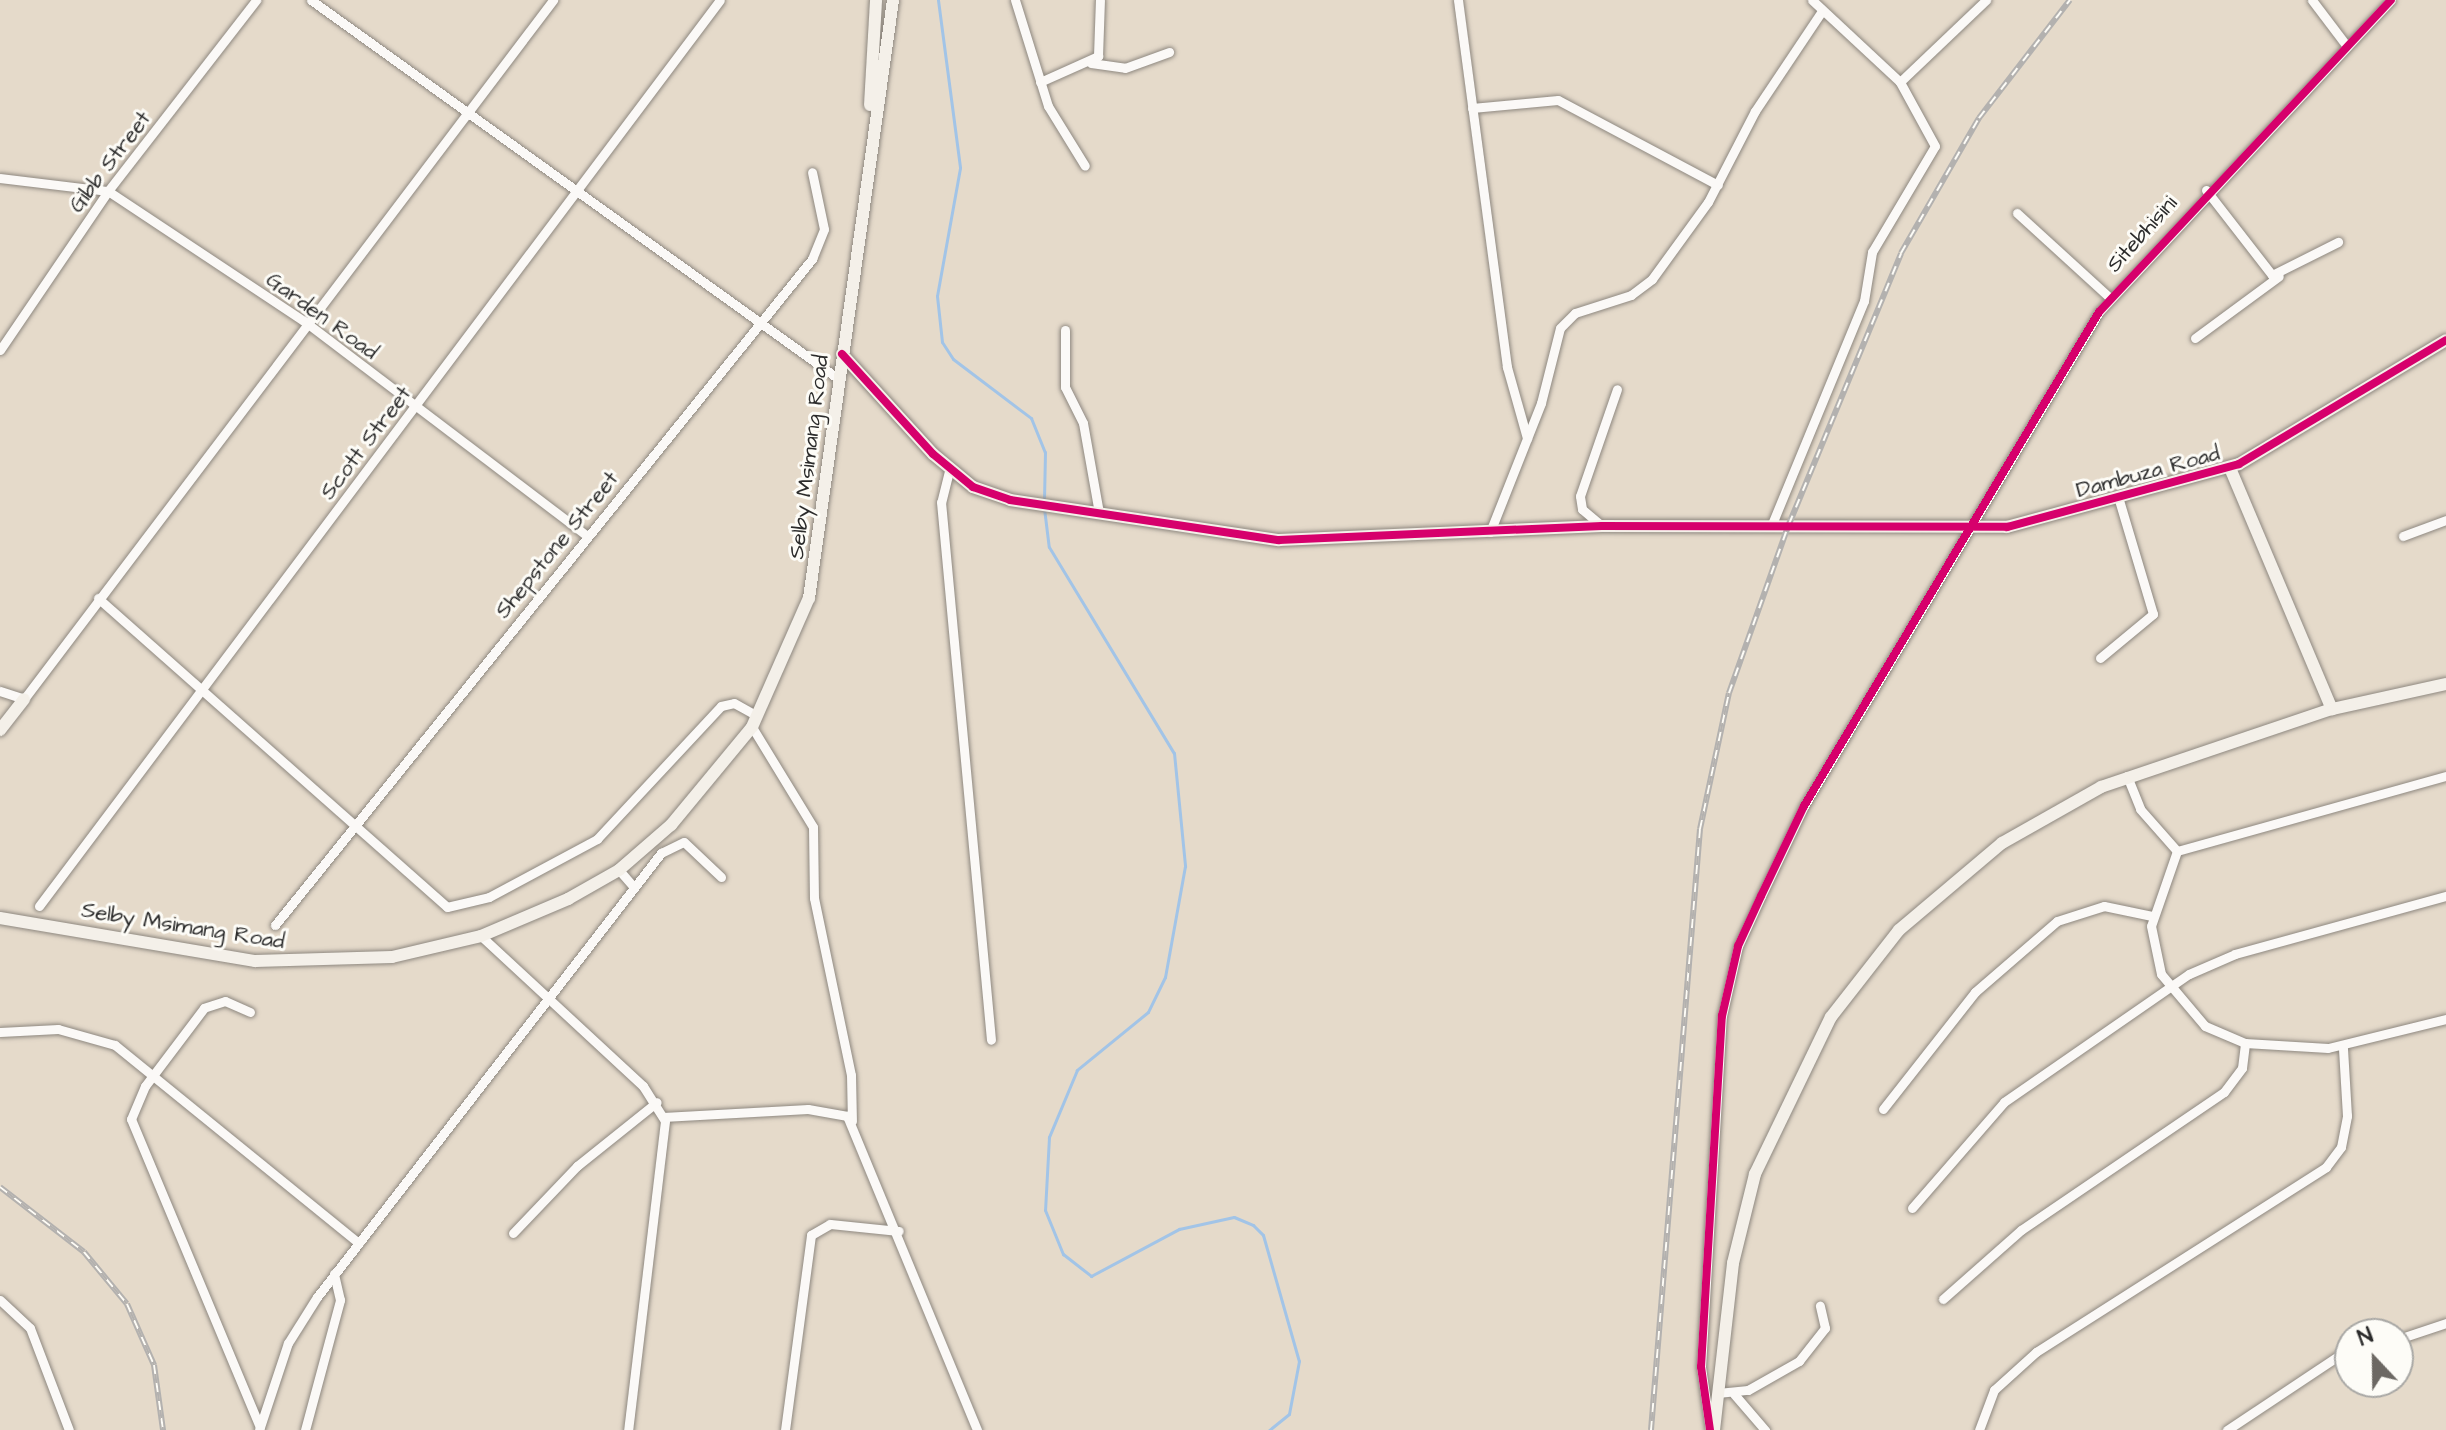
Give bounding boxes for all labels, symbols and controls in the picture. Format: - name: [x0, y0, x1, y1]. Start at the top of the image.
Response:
- street label: Gibb Street: [63, 106, 157, 218]
- street label: Sitebhisini: [2101, 190, 2183, 278]
- street label: Garden Road: [261, 267, 383, 365]
- street label: Selby Msimang Road: [783, 354, 835, 560]
- street label: Scott Street: [315, 381, 417, 505]
- street label: Dambuza Road: [2073, 440, 2223, 504]
- street label: Shepstone Street: [490, 466, 624, 624]
- street label: Selby Msimang Road: [80, 897, 286, 955]
- north arrow: [2334, 1318, 2414, 1398]
- text: N: [2353, 1320, 2378, 1354]

